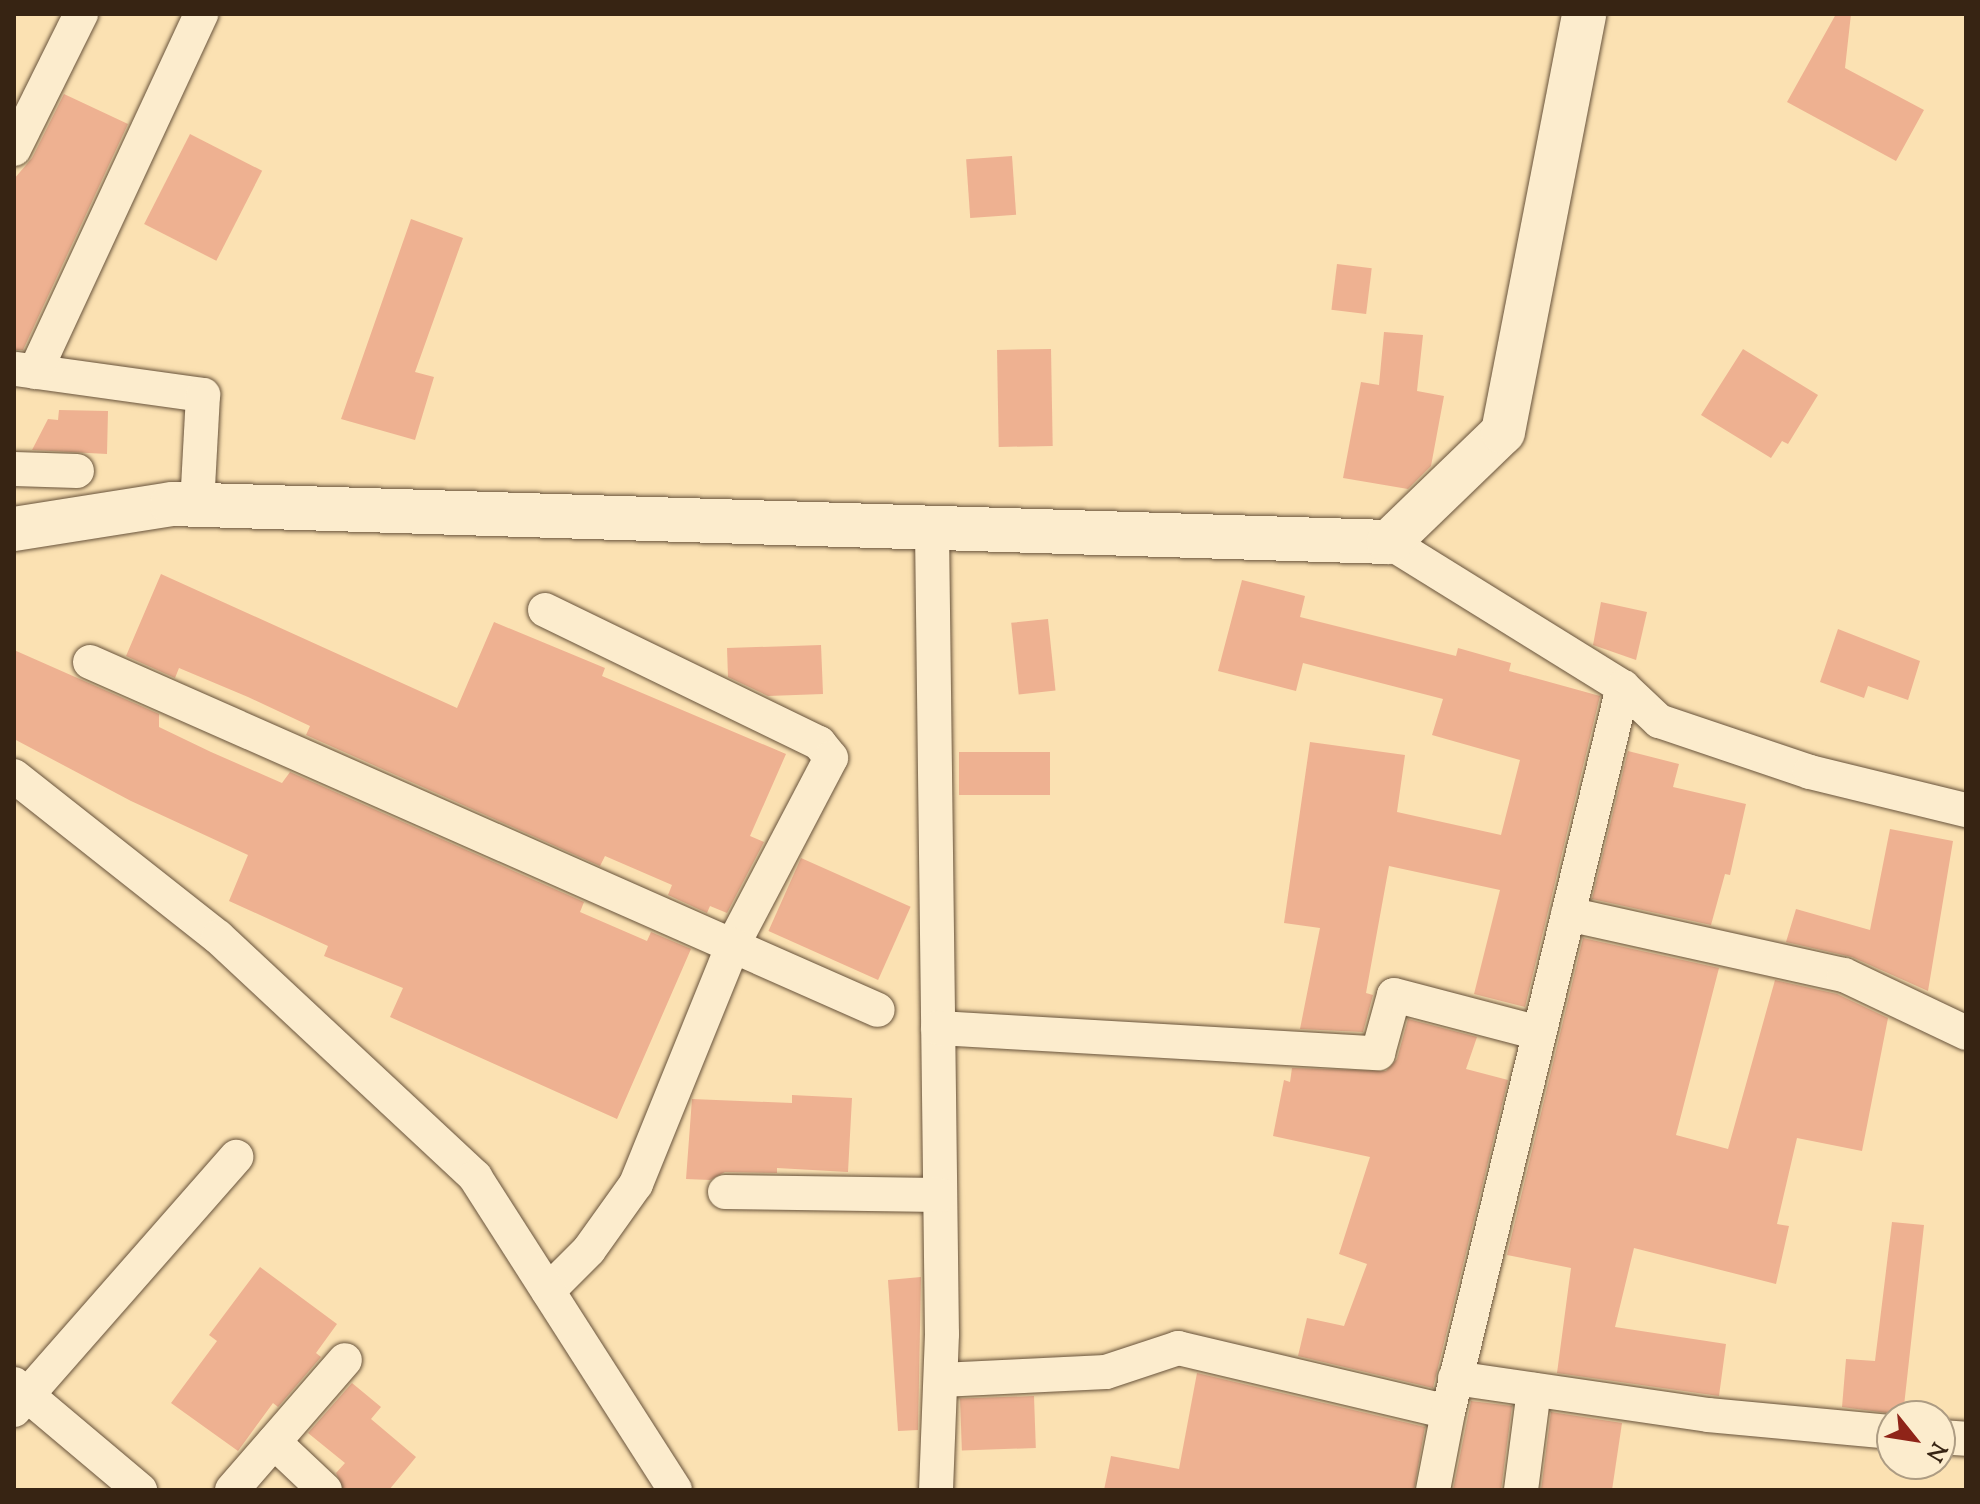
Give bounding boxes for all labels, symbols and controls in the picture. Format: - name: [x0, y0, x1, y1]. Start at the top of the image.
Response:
- north arrow: [1876, 1400, 1956, 1480]
- text: N: [1917, 1435, 1953, 1467]

